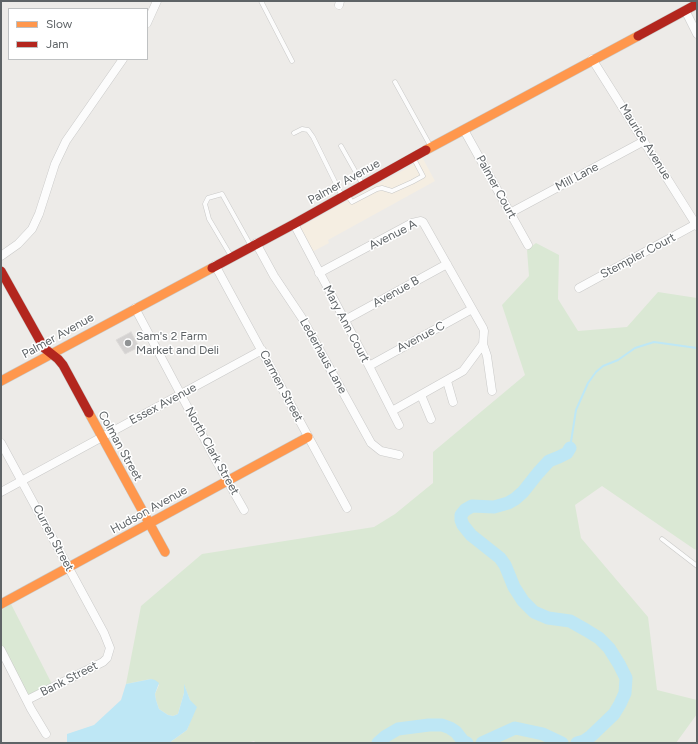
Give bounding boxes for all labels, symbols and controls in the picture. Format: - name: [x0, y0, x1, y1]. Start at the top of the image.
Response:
- legend: [8, 8, 148, 60]
- text: Slow: [46, 17, 72, 31]
- text: Jam: [46, 37, 69, 51]
- street label: Maurice Avenue: [616, 102, 674, 182]
- street label: Palmer Court: [473, 153, 519, 221]
- street label: Palmer Avenue: [306, 156, 382, 208]
- street label: Mill Lane: [553, 160, 601, 194]
- street label: Avenue A: [367, 217, 419, 253]
- street label: Stempler Court: [598, 230, 678, 282]
- street label: Avenue B: [370, 273, 422, 311]
- street label: Mary Ann Court: [320, 283, 372, 365]
- street label: Palmer Avenue: [20, 310, 96, 362]
- street label: Lederhaus Lane: [296, 316, 350, 396]
- street label: Avenue C: [395, 318, 447, 356]
- place label: Sam's 2 Farm Market and Deli: [136, 329, 219, 357]
- marker: Sam's 2 Farm Market and Deli: [123, 338, 133, 348]
- street label: Carmen Street: [256, 348, 306, 424]
- street label: Essex Avenue: [127, 380, 199, 428]
- street label: North Clark Street: [182, 404, 242, 498]
- street label: Colman Street: [95, 408, 145, 484]
- street label: Hudson Avenue: [108, 483, 190, 537]
- street label: Curren Street: [29, 502, 77, 574]
- street label: Bank Street: [38, 658, 100, 700]

